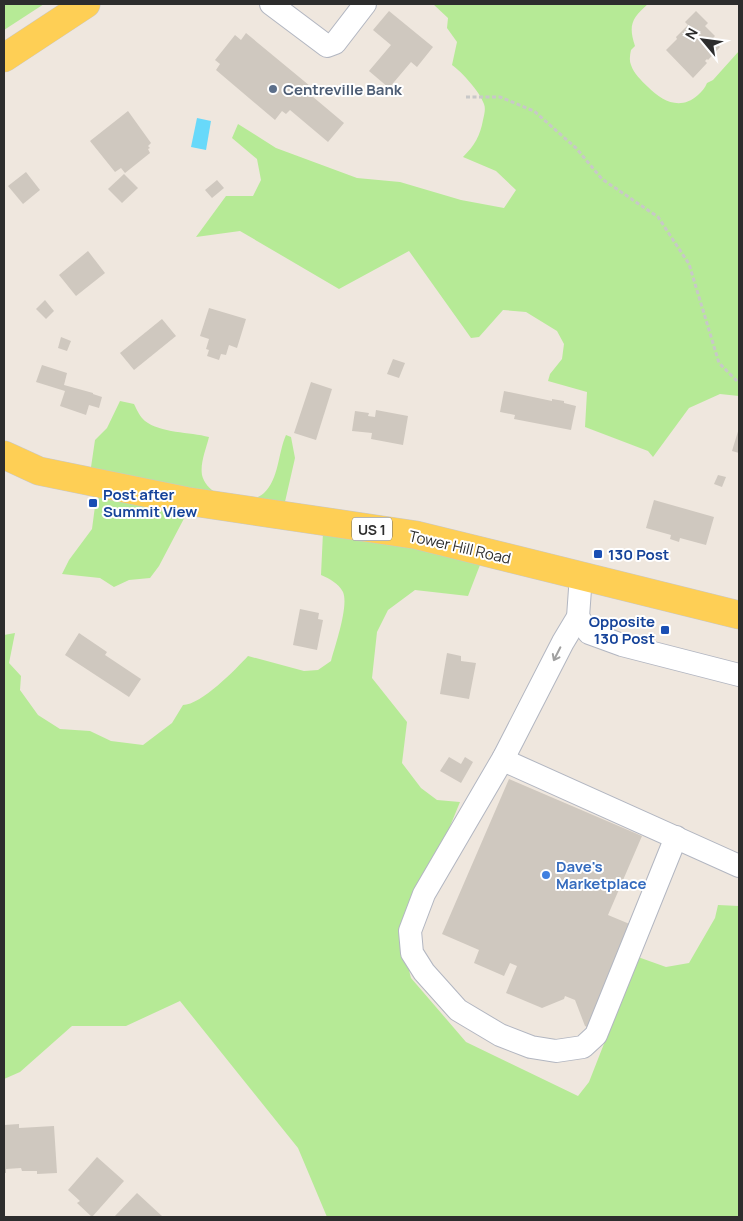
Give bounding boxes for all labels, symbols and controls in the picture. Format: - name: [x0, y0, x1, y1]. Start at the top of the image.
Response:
- north arrow: [678, 15, 728, 65]
- text: N: [680, 24, 702, 42]
- place label: Centreville Bank: [283, 79, 403, 100]
- marker: Centreville Bank: [267, 83, 279, 95]
- place label: Post after Summit View: [103, 484, 197, 522]
- marker: Post after Summit View: [87, 497, 99, 509]
- road number: US 1: [352, 518, 392, 540]
- street label: Tower Hill Road: [407, 525, 513, 569]
- place label: 130 Post: [608, 544, 669, 565]
- marker: 130 Post: [592, 548, 604, 560]
- place label: Opposite 130 Post: [589, 611, 655, 649]
- marker: Opposite 130 Post: [659, 624, 671, 636]
- one-way arrow: [552, 646, 562, 661]
- place label: Dave's Marketplace: [556, 856, 646, 894]
- marker: Dave's Marketplace: [540, 869, 552, 881]

